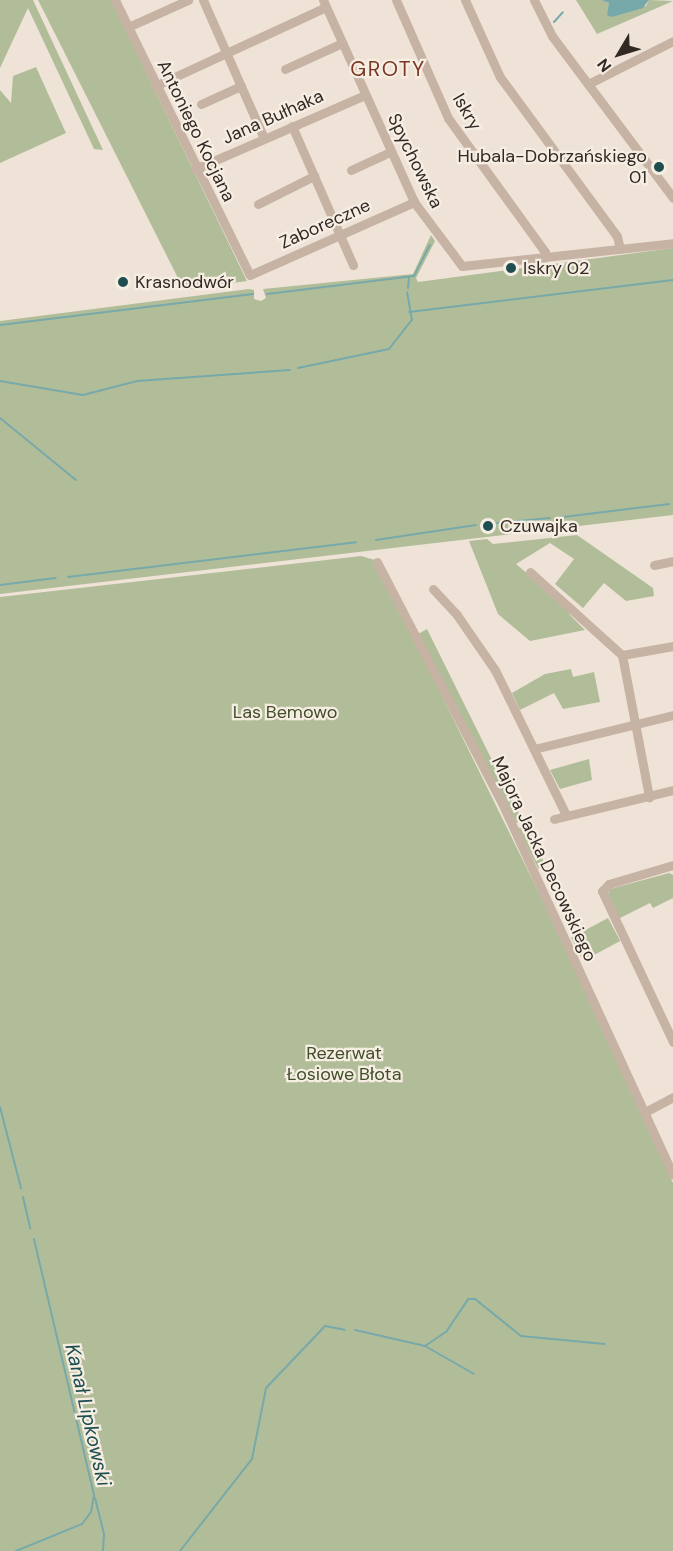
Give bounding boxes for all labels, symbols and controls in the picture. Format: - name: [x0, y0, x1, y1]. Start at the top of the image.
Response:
- north arrow: [589, 24, 649, 84]
- text: N: [593, 54, 616, 76]
- district label: GROTY: [350, 56, 426, 82]
- street label: Antoniego Kocjana: [152, 57, 240, 205]
- street label: Jana Bułhaka: [219, 85, 327, 149]
- street label: Iskry: [448, 90, 486, 134]
- street label: Spychowska: [383, 110, 447, 212]
- place label: Hubala-Dobrzańskiego 01: [458, 146, 647, 188]
- marker: Hubala-Dobrzańskiego 01: [652, 160, 666, 174]
- street label: Zaboreczne: [276, 194, 374, 254]
- place label: Iskry 02: [523, 257, 589, 279]
- marker: Iskry 02: [504, 261, 518, 275]
- place label: Krasnodwór: [135, 271, 234, 293]
- marker: Krasnodwór: [116, 275, 130, 289]
- place label: Czuwajka: [500, 515, 578, 537]
- marker: Czuwajka: [481, 519, 495, 533]
- park label: Las Bemowo: [233, 701, 337, 723]
- street label: Majora Jacka Decowskiego: [487, 753, 601, 965]
- park label: Rezerwat Łosiowe Błota: [287, 1043, 401, 1086]
- water label: Kanał Lipkowski: [60, 1342, 116, 1488]

